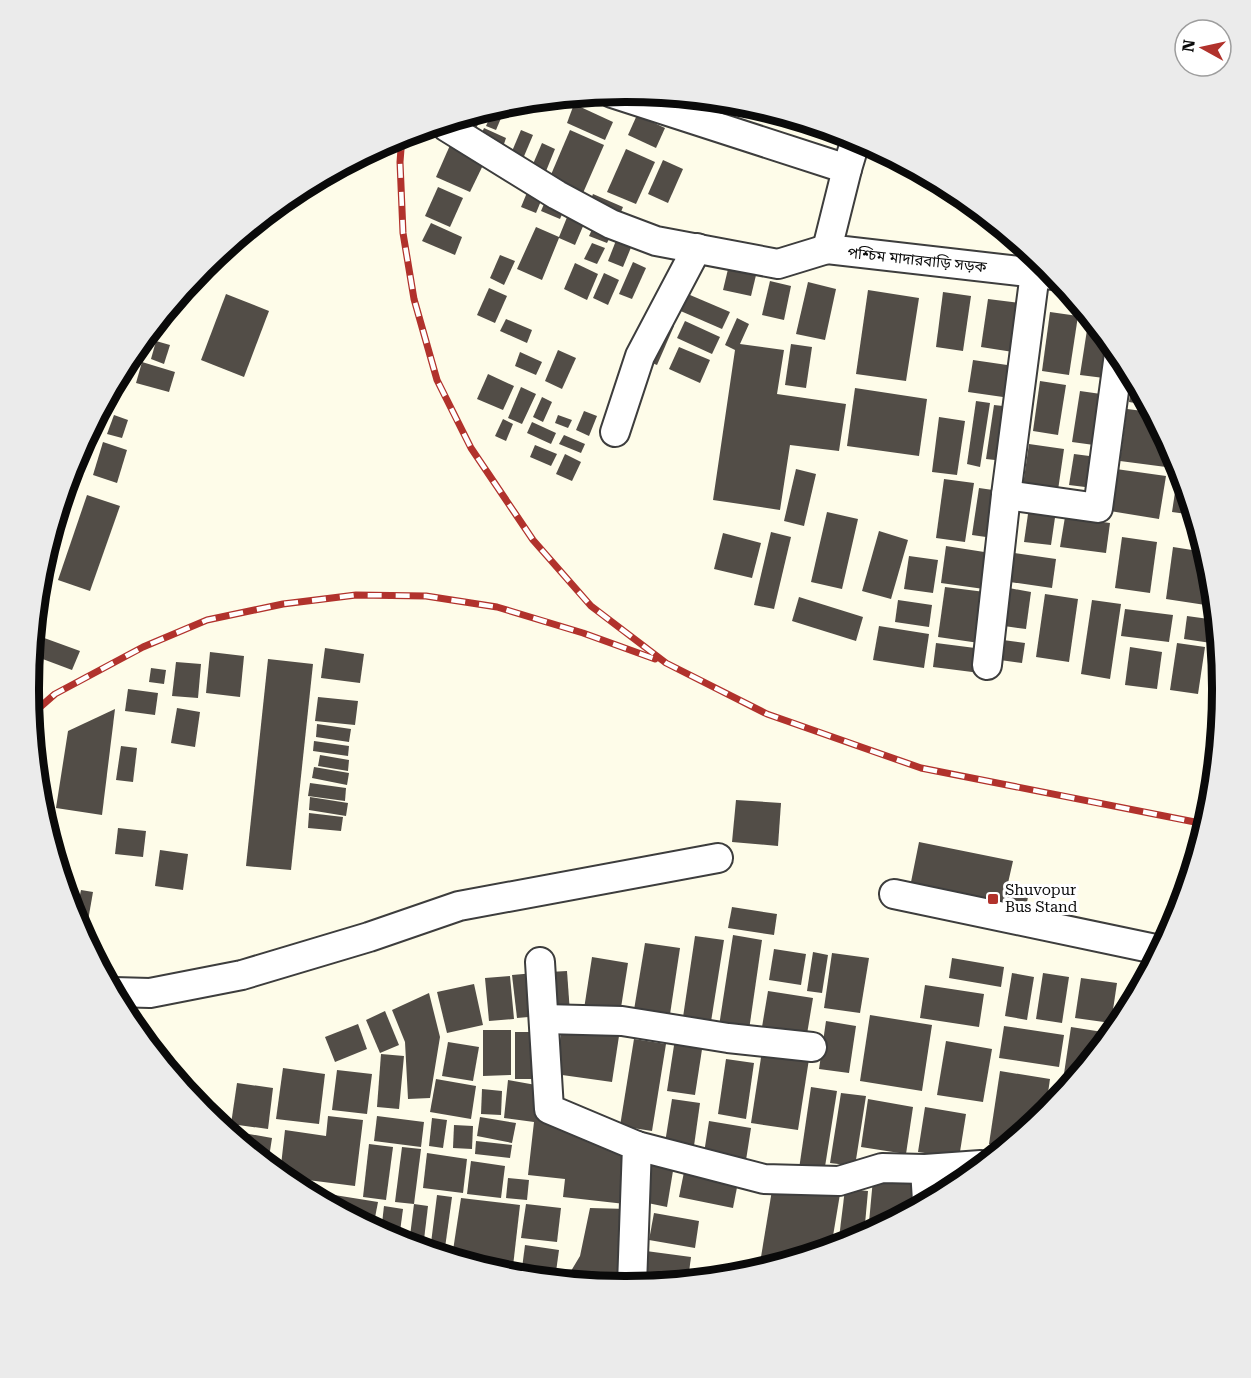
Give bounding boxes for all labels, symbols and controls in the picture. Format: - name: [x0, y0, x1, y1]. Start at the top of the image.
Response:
- north arrow: [1173, 18, 1233, 78]
- text: N: [1178, 39, 1199, 53]
- street label: পশ্চিম মাদারবাড়ি সড়ক: [846, 244, 988, 276]
- place label: Shuvopur Bus Stand: [1005, 881, 1078, 916]
- marker: Shuvopur Bus Stand: [986, 892, 1000, 906]

